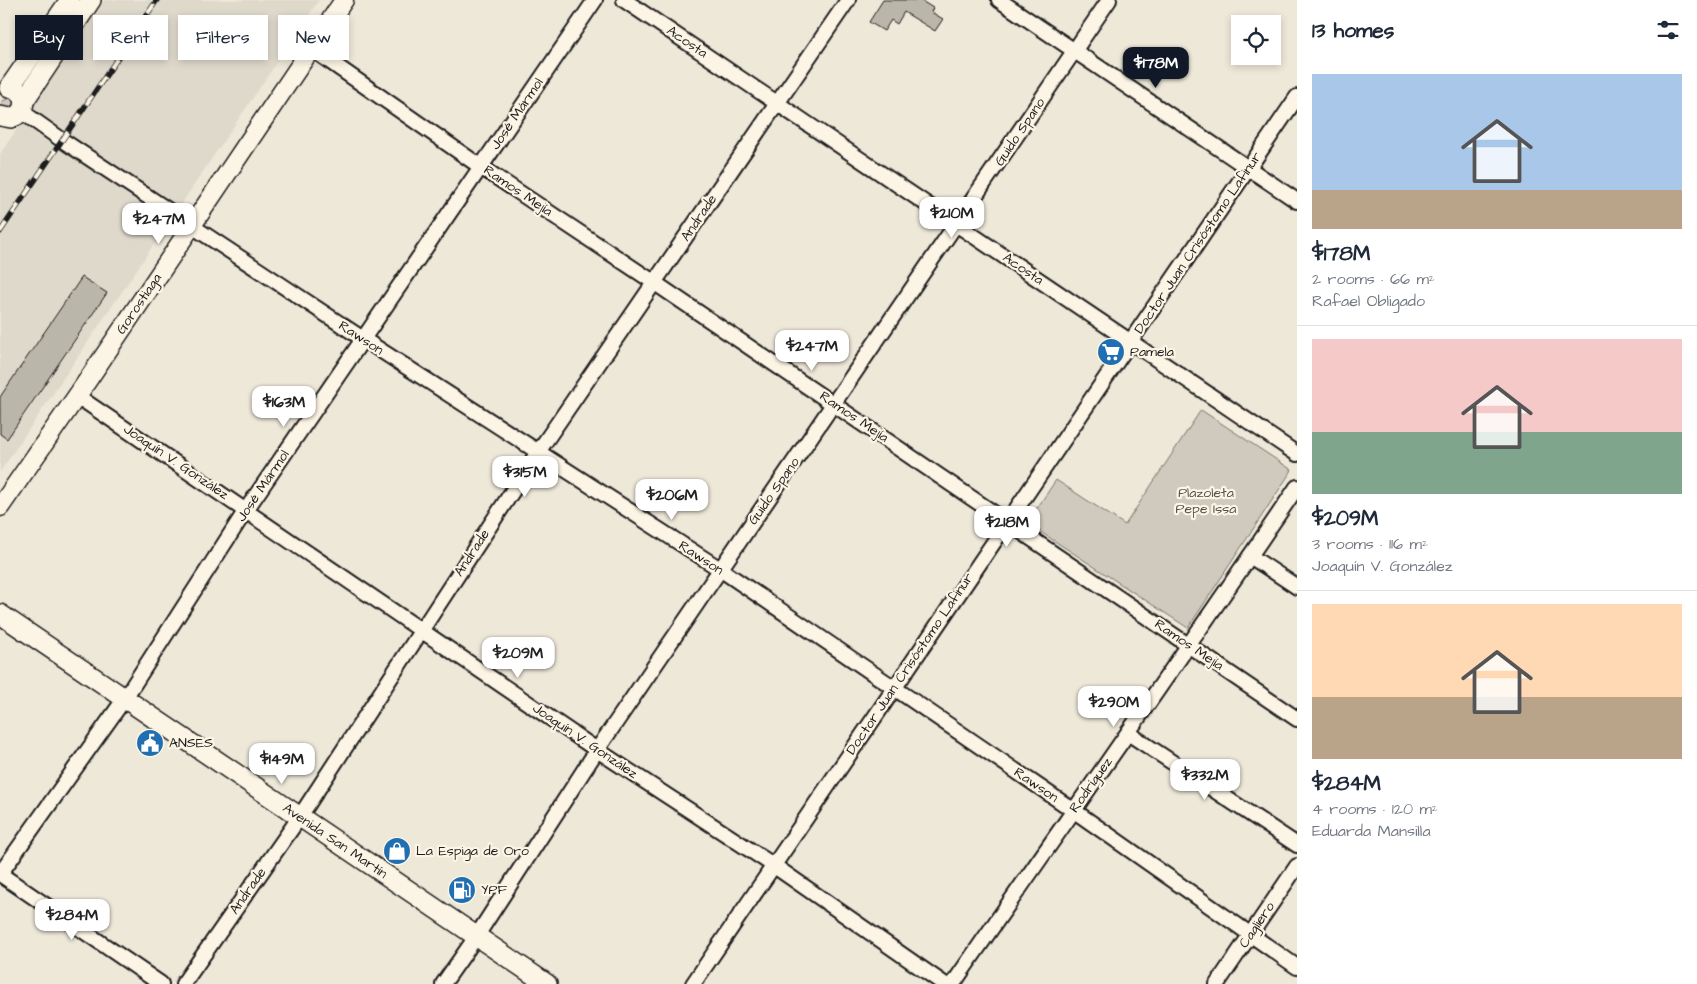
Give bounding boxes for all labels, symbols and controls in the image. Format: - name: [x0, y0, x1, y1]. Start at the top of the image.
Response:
- chip: Buy: [15, 15, 83, 60]
- chip: Rent: [93, 15, 168, 60]
- chip: Filters: [178, 15, 268, 60]
- chip: New: [278, 15, 349, 60]
- map controls: [1231, 15, 1281, 65]
- button: locate: [1231, 15, 1281, 65]
- text: 13 homes: [1312, 16, 1394, 45]
- icon: filters: [1654, 16, 1682, 44]
- street label: Acosta: [663, 21, 711, 63]
- pin: $178M: [1121, 46, 1191, 89]
- text: $178M: [1134, 52, 1178, 74]
- street label: José Mármol: [486, 74, 548, 154]
- street label: Guido Spano: [990, 94, 1050, 170]
- icon: home: [1452, 106, 1542, 196]
- street label: Doctor Juan Crisóstomo Lafinur: [1129, 148, 1267, 338]
- street label: Ramos Mejía: [479, 161, 557, 221]
- street label: Andrade: [676, 190, 722, 245]
- pin: $210M: [917, 196, 987, 239]
- pin: $247M: [124, 202, 194, 245]
- text: $210M: [930, 202, 974, 224]
- text: $247M: [133, 208, 185, 230]
- text: $178M: [1312, 239, 1370, 268]
- street label: Acosta: [999, 248, 1047, 290]
- text: 2 rooms · 66 m²: [1312, 268, 1435, 290]
- street label: Gorostiaga: [111, 270, 167, 338]
- text: Rafael Obligado: [1312, 290, 1425, 312]
- street label: Rawson: [334, 316, 388, 360]
- pin: $247M: [777, 330, 847, 372]
- text: $247M: [786, 335, 838, 357]
- supermarket icon: Pamela: [1096, 337, 1126, 367]
- place label: Pamela: [1130, 342, 1174, 362]
- icon: home: [1452, 372, 1542, 462]
- pin: $163M: [249, 386, 319, 428]
- street label: Ramos Mejía: [815, 387, 893, 447]
- text: $163M: [263, 391, 305, 413]
- street label: Joaquín V. González: [119, 419, 233, 505]
- street label: José Mármol: [232, 446, 294, 526]
- street label: Guido Spano: [743, 453, 805, 529]
- pin: $315M: [490, 456, 560, 498]
- text: $315M: [503, 461, 547, 483]
- pin: $206M: [637, 478, 707, 521]
- park label: Plazoleta Pepe Issa: [1176, 483, 1236, 519]
- text: $206M: [646, 484, 698, 506]
- text: $209M: [1312, 504, 1378, 533]
- pin: $218M: [972, 506, 1042, 548]
- text: $218M: [985, 511, 1029, 533]
- street label: Andrade: [449, 525, 495, 581]
- text: 3 rooms · 116 m²: [1312, 533, 1428, 555]
- street label: Rawson: [674, 536, 728, 580]
- text: Joaquín V. González: [1312, 555, 1453, 577]
- street label: Doctor Juan Crisóstomo Lafinur: [841, 569, 979, 759]
- street label: Ramos Mejía: [1150, 615, 1228, 675]
- pin: $209M: [483, 636, 553, 679]
- icon: home: [1452, 637, 1542, 727]
- text: $209M: [493, 642, 543, 664]
- pin: $290M: [1079, 686, 1149, 728]
- text: $290M: [1089, 691, 1139, 713]
- street label: Joaquín V. González: [528, 698, 642, 784]
- public building icon: ANSES: [135, 728, 165, 758]
- place label: ANSES: [169, 733, 213, 753]
- pin: $149M: [247, 742, 317, 785]
- text: $149M: [260, 748, 304, 770]
- street label: Rodríguez: [1065, 753, 1118, 817]
- pin: $332M: [1170, 758, 1240, 801]
- street label: Rawson: [1010, 763, 1062, 807]
- text: $332M: [1181, 764, 1229, 786]
- text: $284M: [1312, 769, 1381, 798]
- street label: Avenida San Martín: [279, 798, 391, 884]
- text: 4 rooms · 120 m²: [1312, 798, 1438, 820]
- text: Eduarda Mansilla: [1312, 820, 1431, 842]
- shop icon: La Espiga de Oro: [382, 836, 412, 866]
- place label: La Espiga de Oro: [416, 841, 529, 861]
- street label: Andrade: [225, 863, 272, 918]
- fuel station icon: YPF: [447, 875, 477, 905]
- place label: YPF: [481, 880, 507, 900]
- pin: $284M: [37, 898, 107, 941]
- street label: Cagliero: [1234, 898, 1280, 952]
- text: $284M: [46, 904, 98, 926]

